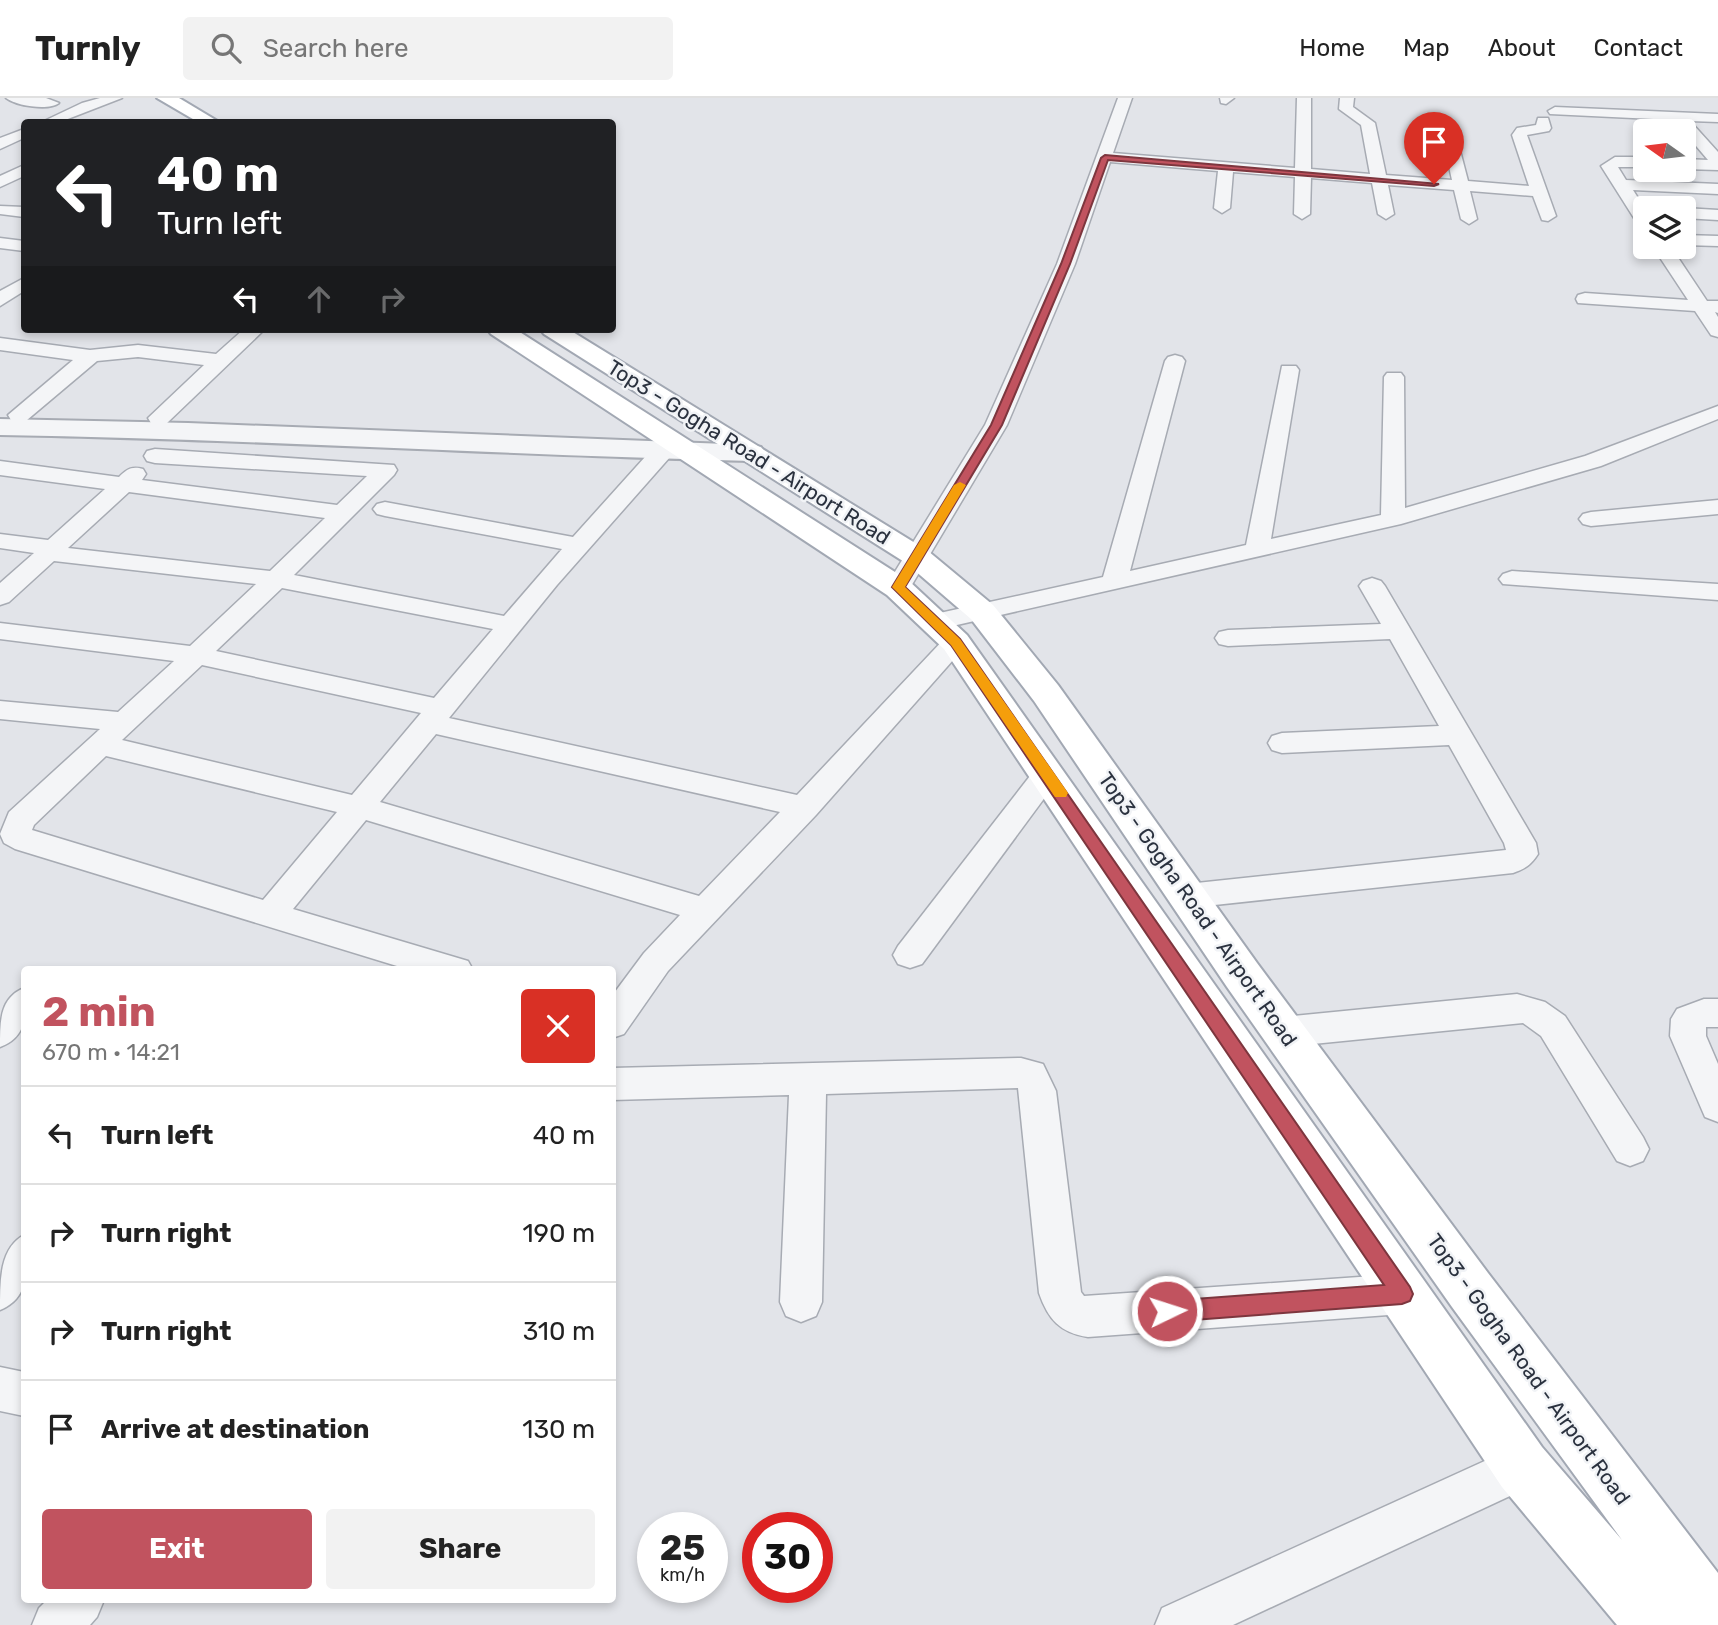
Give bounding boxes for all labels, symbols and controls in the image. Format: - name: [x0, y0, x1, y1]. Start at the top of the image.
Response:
- search box: [183, 17, 673, 80]
- text: Turnly: [35, 29, 141, 68]
- icon: search: [207, 29, 245, 67]
- text: Search here: [263, 33, 409, 64]
- text: Home: [1299, 34, 1365, 62]
- text: Map: [1403, 34, 1450, 62]
- text: About: [1488, 34, 1556, 62]
- text: Contact: [1594, 34, 1683, 62]
- pin: [1404, 112, 1464, 184]
- north arrow: [1633, 119, 1696, 182]
- map controls: [1633, 119, 1696, 259]
- icon: arrive: [1415, 123, 1453, 161]
- text: 40 m: [157, 145, 279, 203]
- icon: left: [42, 147, 133, 238]
- button: layers: [1633, 196, 1696, 259]
- text: Turn left: [157, 204, 282, 242]
- icon: left: [227, 280, 265, 318]
- icon: ahead: [300, 280, 338, 318]
- icon: right: [373, 280, 411, 318]
- street label: Top3 - Gogha Road - Airport Road: [603, 354, 895, 550]
- street label: Top3 - Gogha Road - Airport Road: [1093, 767, 1303, 1051]
- text: 2 min: [42, 987, 156, 1037]
- button: close: [521, 989, 595, 1063]
- text: 670 m · 14:21: [42, 1038, 180, 1066]
- icon: left: [42, 1116, 80, 1154]
- text: Turn left: [101, 1120, 213, 1151]
- text: 40 m: [533, 1120, 595, 1151]
- icon: right: [42, 1214, 80, 1252]
- text: Turn right: [101, 1218, 231, 1249]
- text: 190 m: [522, 1218, 595, 1249]
- street label: Top3 - Gogha Road - Airport Road: [1422, 1229, 1636, 1509]
- position arrow: [1130, 1274, 1204, 1348]
- icon: right: [42, 1312, 80, 1350]
- text: Turn right: [101, 1316, 231, 1347]
- text: 310 m: [523, 1316, 595, 1347]
- icon: arrive: [42, 1410, 80, 1448]
- text: Arrive at destination: [101, 1414, 369, 1445]
- text: 130 m: [522, 1414, 595, 1445]
- button: Exit: [42, 1509, 312, 1589]
- button: Share: [326, 1509, 595, 1589]
- speed limit sign: 30: [742, 1512, 833, 1603]
- text: 25: [660, 1527, 705, 1569]
- text: km/h: [660, 1564, 705, 1586]

